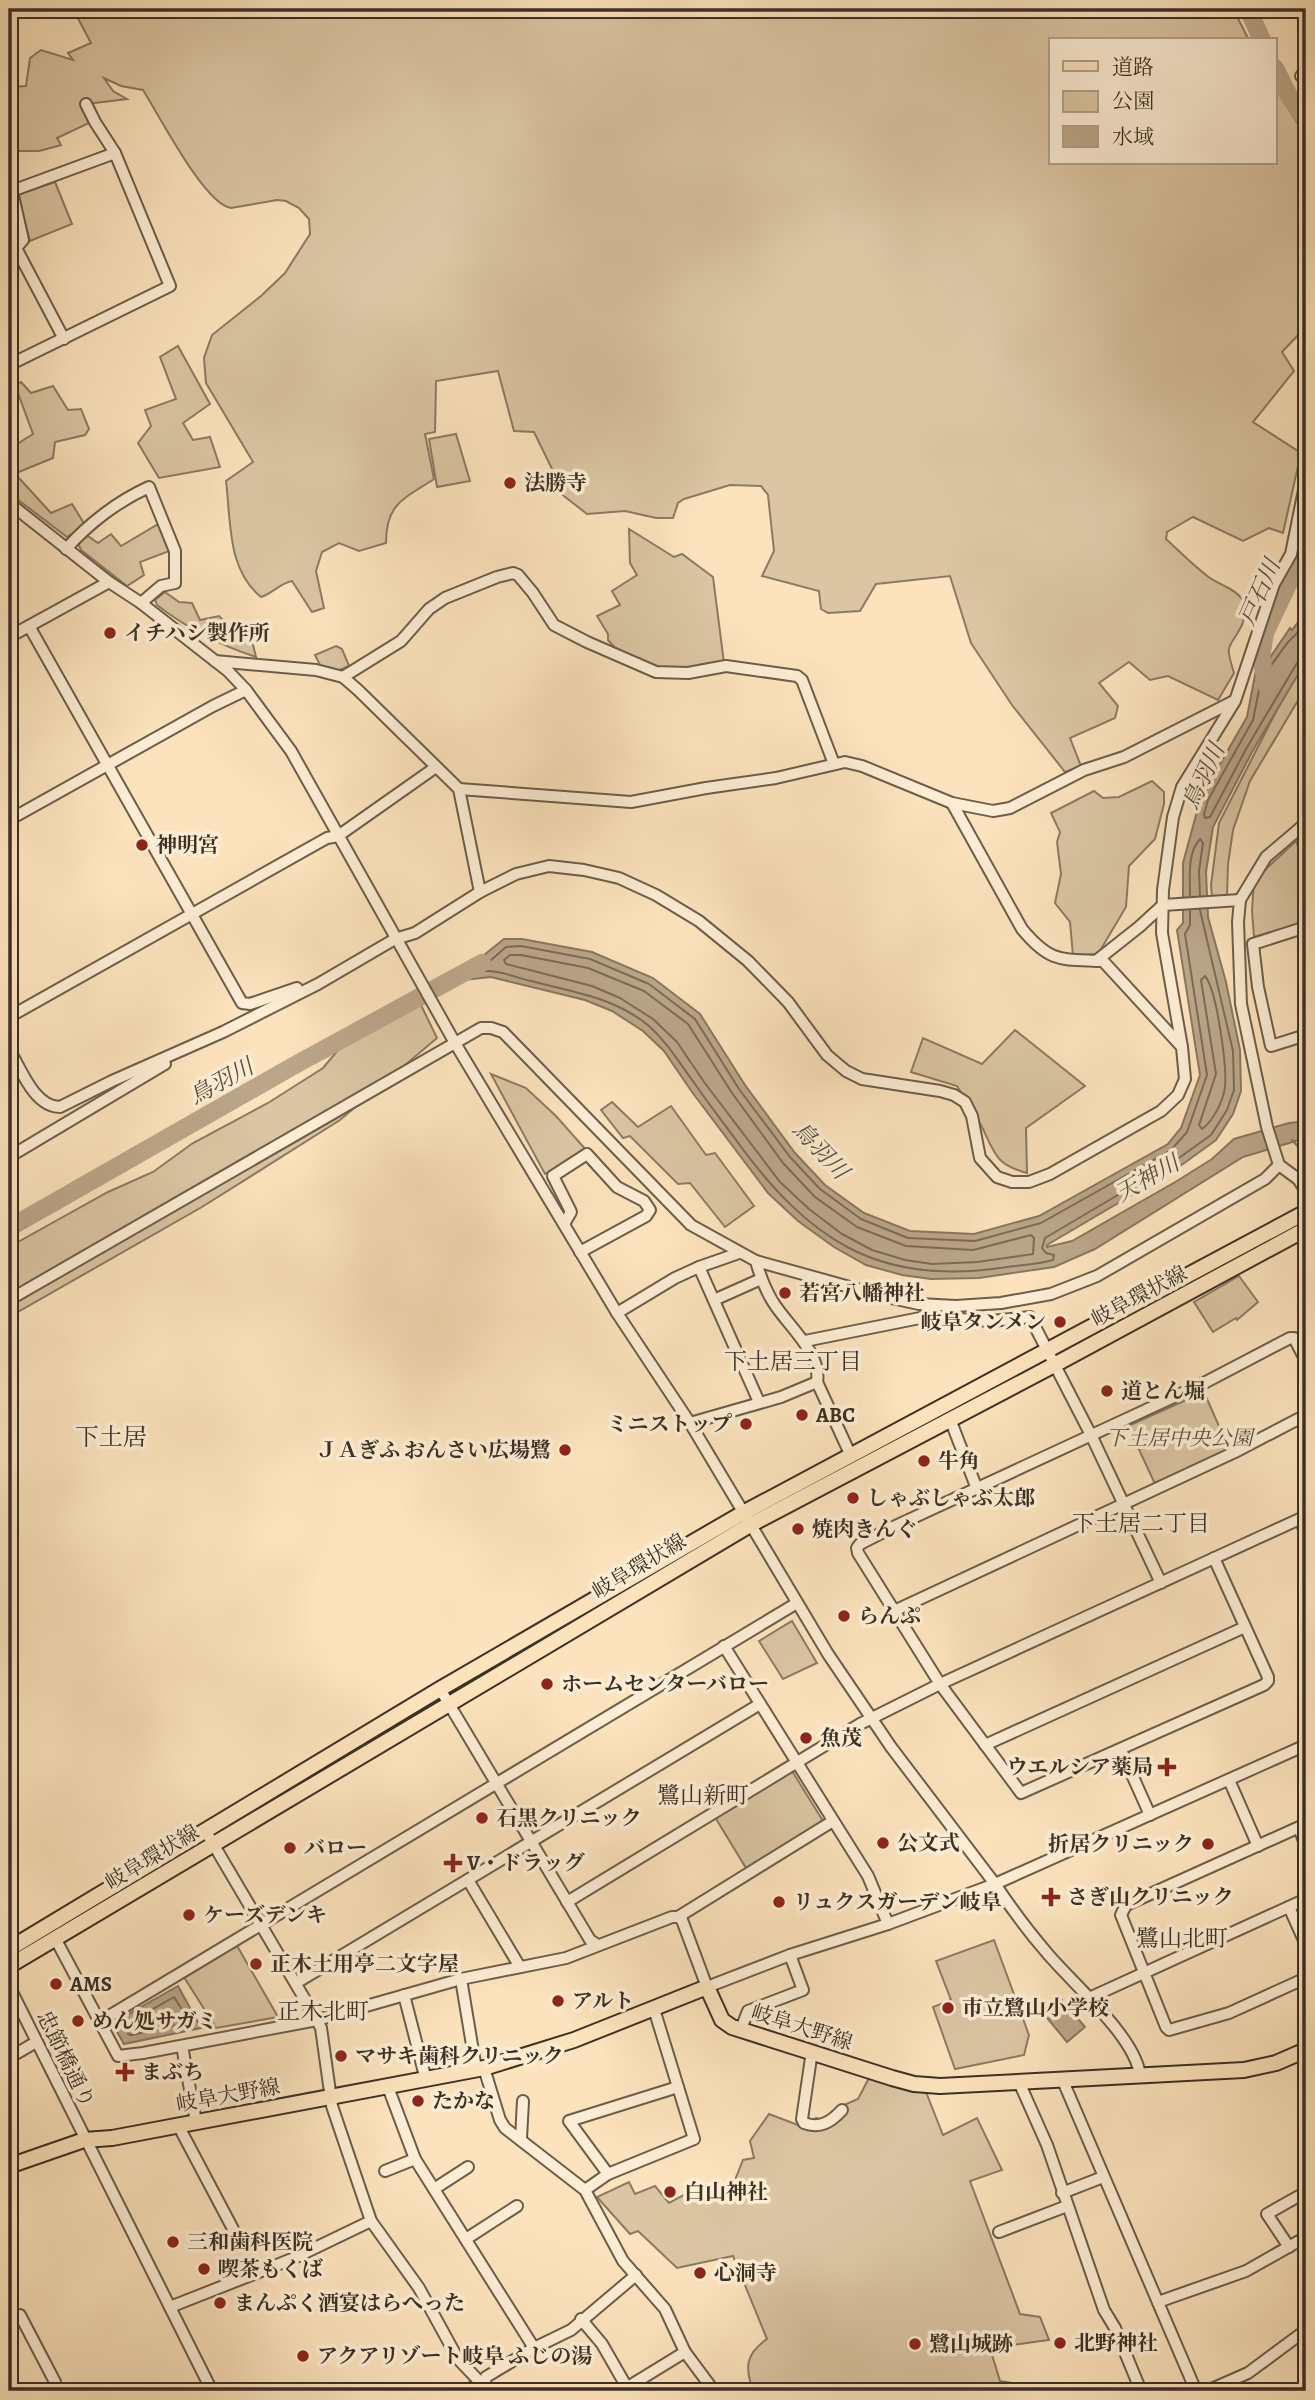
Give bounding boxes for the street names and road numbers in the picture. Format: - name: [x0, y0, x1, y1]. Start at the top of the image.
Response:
- street label: 岐阜環状線: [1086, 1259, 1192, 1333]
- street label: 岐阜環状線: [587, 1527, 691, 1605]
- street label: 岐阜環状線: [100, 1818, 204, 1896]
- street label: 岐阜大野線: [748, 1997, 856, 2057]
- street label: 忠節橋通り: [30, 2006, 102, 2112]
- street label: 岐阜大野線: [174, 2072, 282, 2118]

